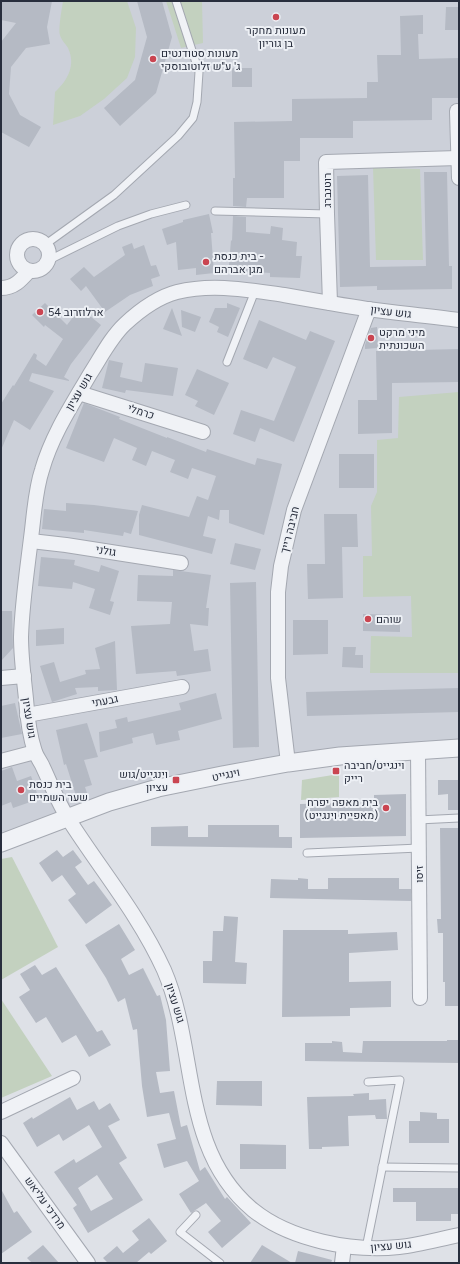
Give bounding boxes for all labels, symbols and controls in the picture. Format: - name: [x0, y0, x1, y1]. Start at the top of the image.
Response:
- marker: מעונות מחקר בן גוריון: [271, 12, 281, 22]
- place label: מעונות מחקר בן גוריון: [246, 24, 306, 50]
- place label: מעונות סטודנטים ג' ע"ש זלוטובוסקי: [161, 47, 241, 73]
- marker: מעונות סטודנטים ג' ע"ש זלוטובוסקי: [148, 54, 158, 64]
- street label: רוטנברג: [321, 173, 334, 207]
- place label: בית כנסת - מגן אברהם: [214, 250, 264, 276]
- marker: בית כנסת - מגן אברהם: [201, 257, 211, 267]
- street label: גוש עציון: [370, 303, 412, 321]
- place label: ארלוזרוב 54: [48, 306, 104, 319]
- marker: ארלוזרוב 54: [35, 307, 45, 317]
- place label: מיני מרקט השכונתית: [379, 326, 425, 352]
- marker: מיני מרקט השכונתית: [366, 333, 376, 343]
- street label: גוש עציון: [63, 371, 95, 413]
- street label: כרמלי: [126, 402, 156, 422]
- street label: חביבה רייך: [278, 505, 302, 555]
- street label: גולני: [95, 543, 117, 559]
- place label: שוהם: [376, 613, 401, 626]
- marker: שוהם: [363, 614, 373, 624]
- street label: גבעתי: [91, 692, 119, 710]
- street label: גוש עציון: [19, 697, 39, 739]
- place label: וינגייט/חביבה רייק: [344, 759, 405, 785]
- street label: וינגייט: [211, 766, 241, 784]
- marker: וינגייט/חביבה רייק: [331, 766, 341, 776]
- place label: וינגייט/גוש עציון: [119, 768, 168, 794]
- marker: וינגייט/גוש עציון: [171, 775, 181, 785]
- place label: בית כנסת שער השמיים: [29, 778, 88, 804]
- marker: בית כנסת שער השמיים: [16, 785, 26, 795]
- place label: בית מאפה יפרח (מאפיית וינגייט): [305, 796, 378, 822]
- marker: בית מאפה יפרח (מאפיית וינגייט): [381, 803, 391, 813]
- street label: זיסו: [413, 865, 426, 883]
- street label: גוש עציון: [163, 981, 187, 1025]
- street label: מרדכי עליאש: [22, 1174, 68, 1232]
- street label: גוש עציון: [370, 1238, 412, 1254]

